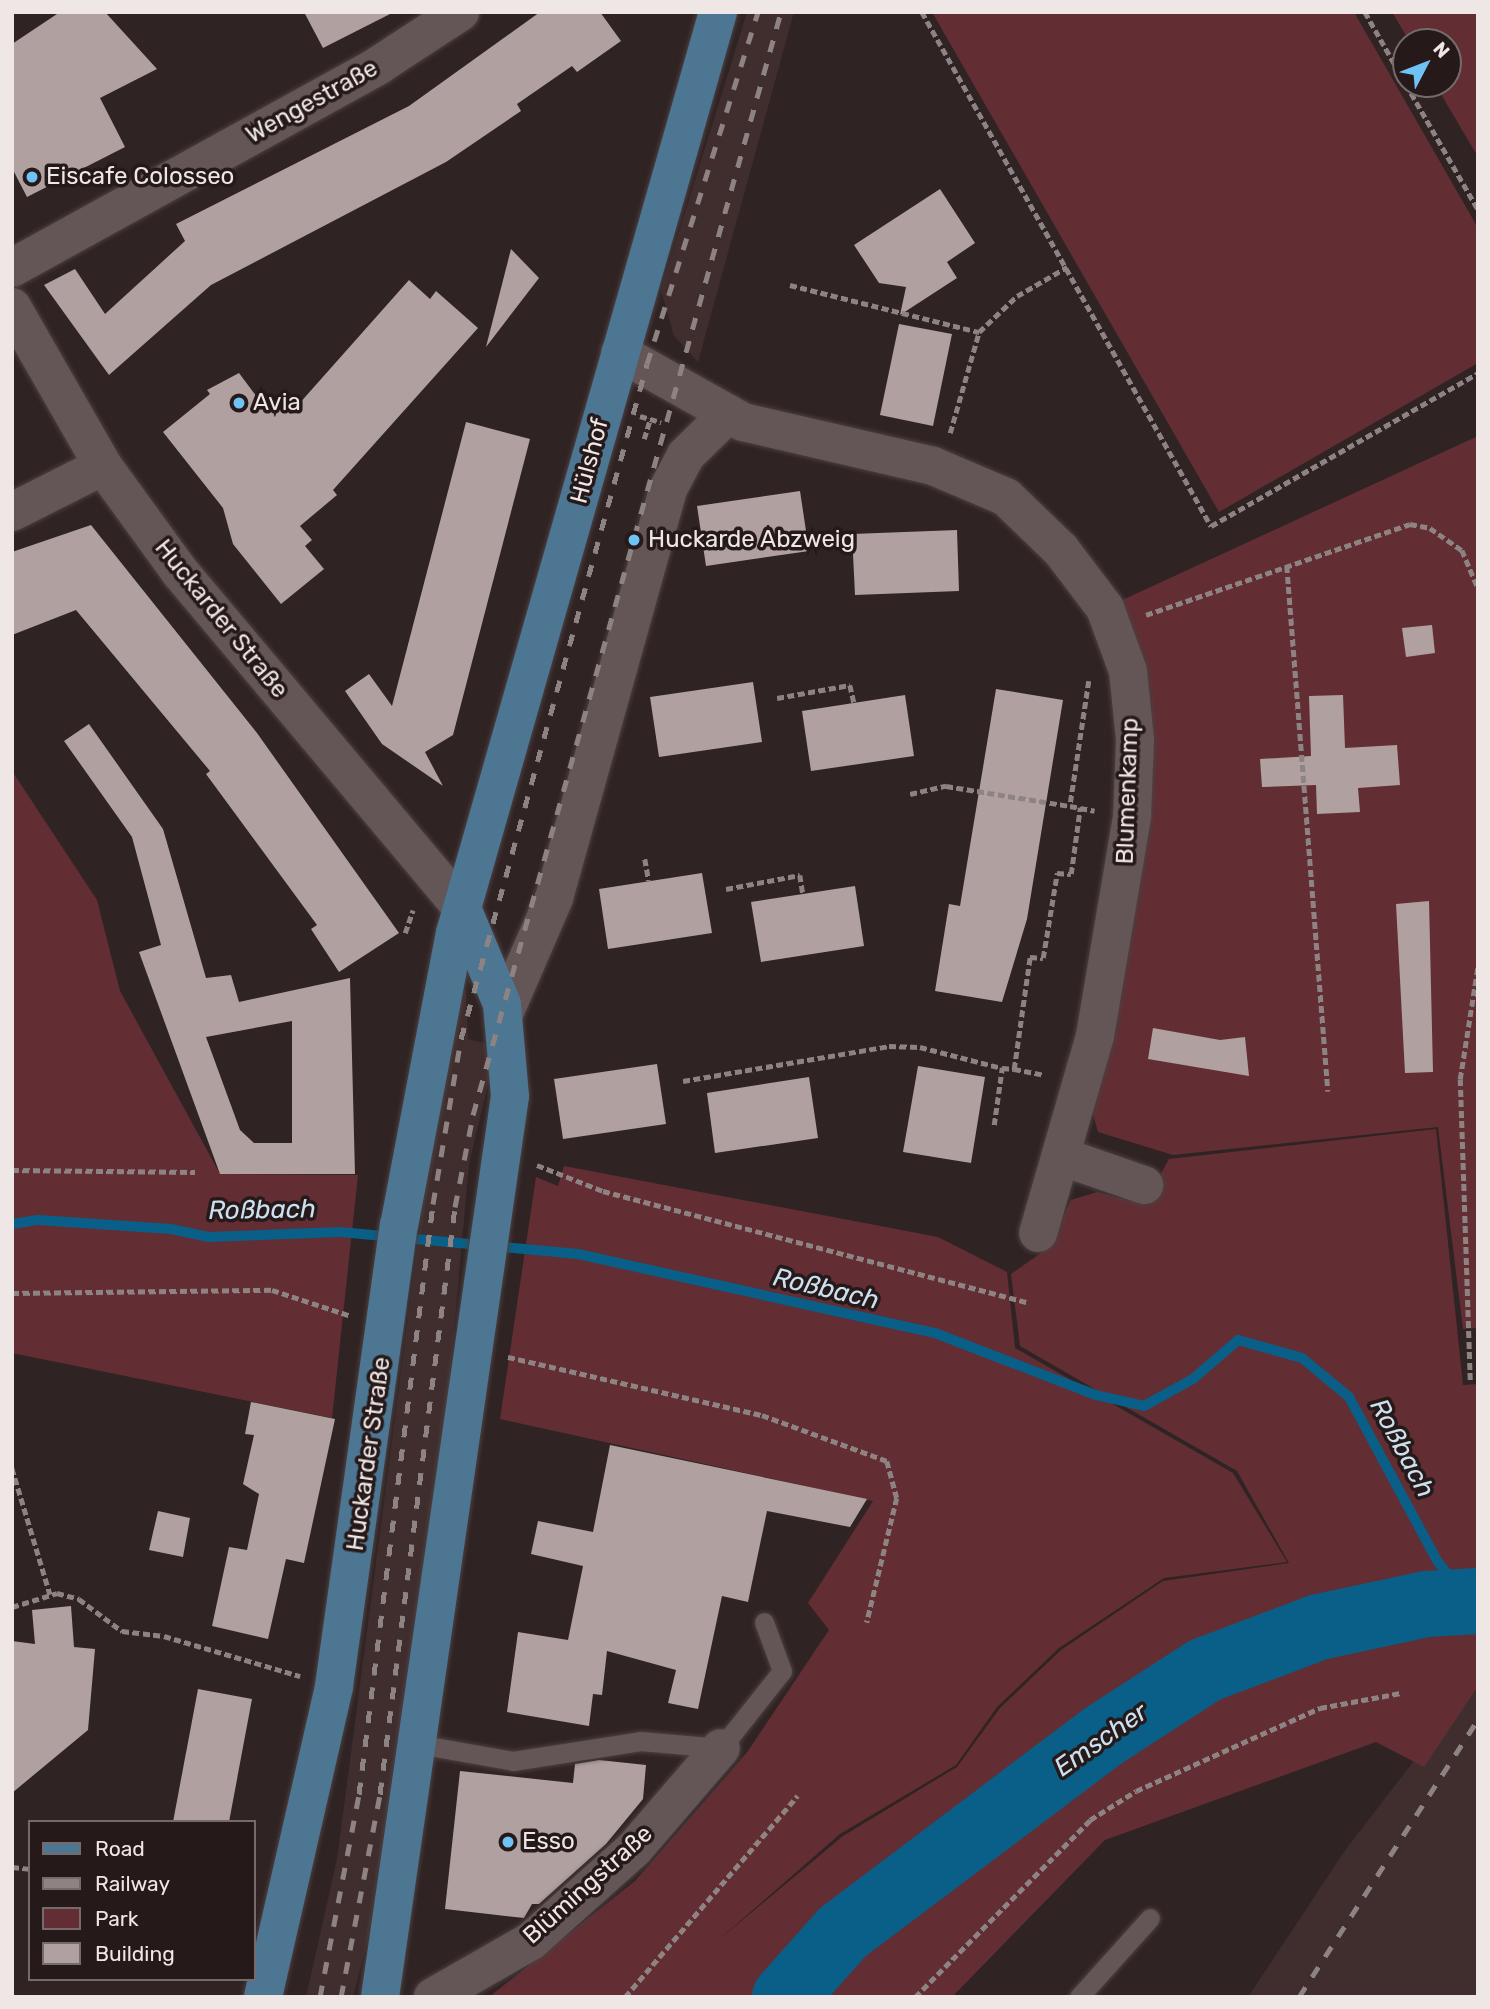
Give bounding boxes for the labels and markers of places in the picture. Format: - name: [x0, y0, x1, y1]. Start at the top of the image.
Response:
- place label: Eiscafe Colosseo: [46, 163, 234, 191]
- marker: Eiscafe Colosseo: [24, 169, 40, 185]
- place label: Avia: [253, 389, 301, 417]
- marker: Avia: [231, 395, 247, 411]
- place label: Huckarde Abzweig: [648, 526, 856, 554]
- marker: Huckarde Abzweig: [626, 532, 642, 548]
- place label: Esso: [522, 1828, 575, 1856]
- marker: Esso: [500, 1834, 516, 1850]

